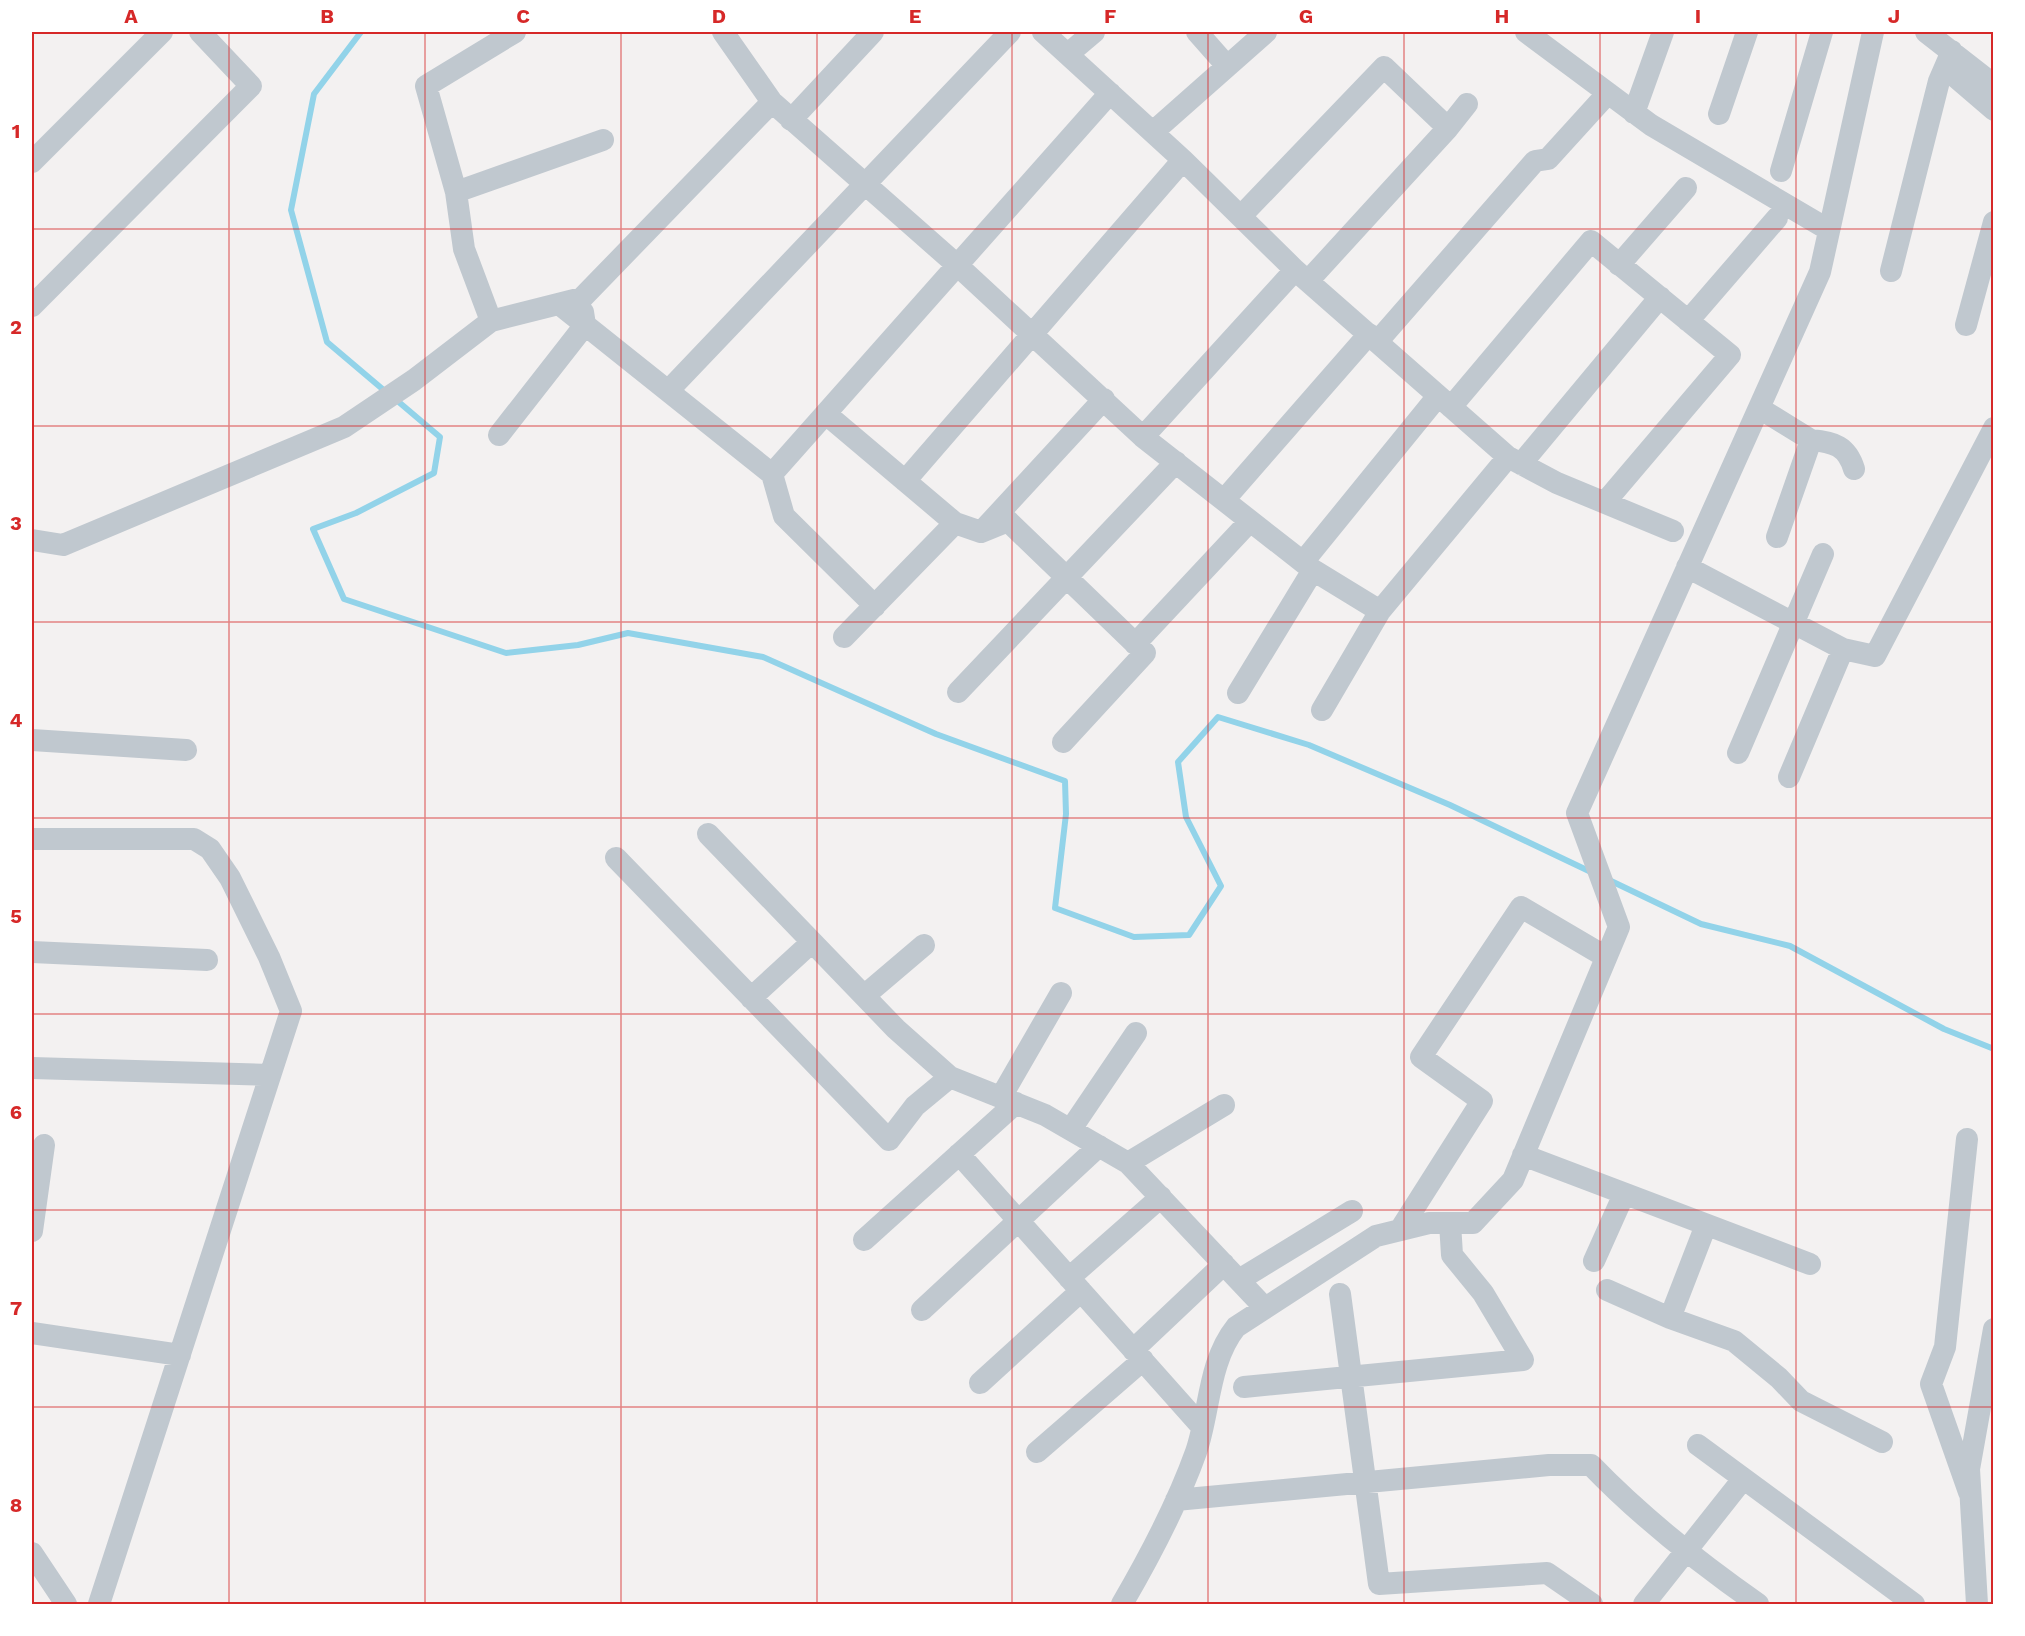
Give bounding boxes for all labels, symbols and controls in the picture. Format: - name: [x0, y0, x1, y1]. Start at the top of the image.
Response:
- text: A: [124, 4, 138, 28]
- text: B: [320, 4, 334, 28]
- text: C: [516, 4, 530, 28]
- text: D: [712, 4, 726, 28]
- text: E: [909, 4, 921, 28]
- text: F: [1104, 4, 1116, 28]
- text: G: [1299, 4, 1313, 28]
- text: H: [1495, 4, 1509, 28]
- text: I: [1695, 4, 1701, 28]
- text: J: [1888, 4, 1900, 28]
- text: 1: [12, 119, 20, 143]
- text: 2: [10, 315, 22, 339]
- text: 3: [10, 511, 22, 535]
- text: 4: [10, 708, 23, 732]
- text: 5: [10, 904, 22, 928]
- text: 6: [10, 1100, 22, 1124]
- text: 7: [10, 1296, 22, 1320]
- text: 8: [10, 1493, 22, 1517]

